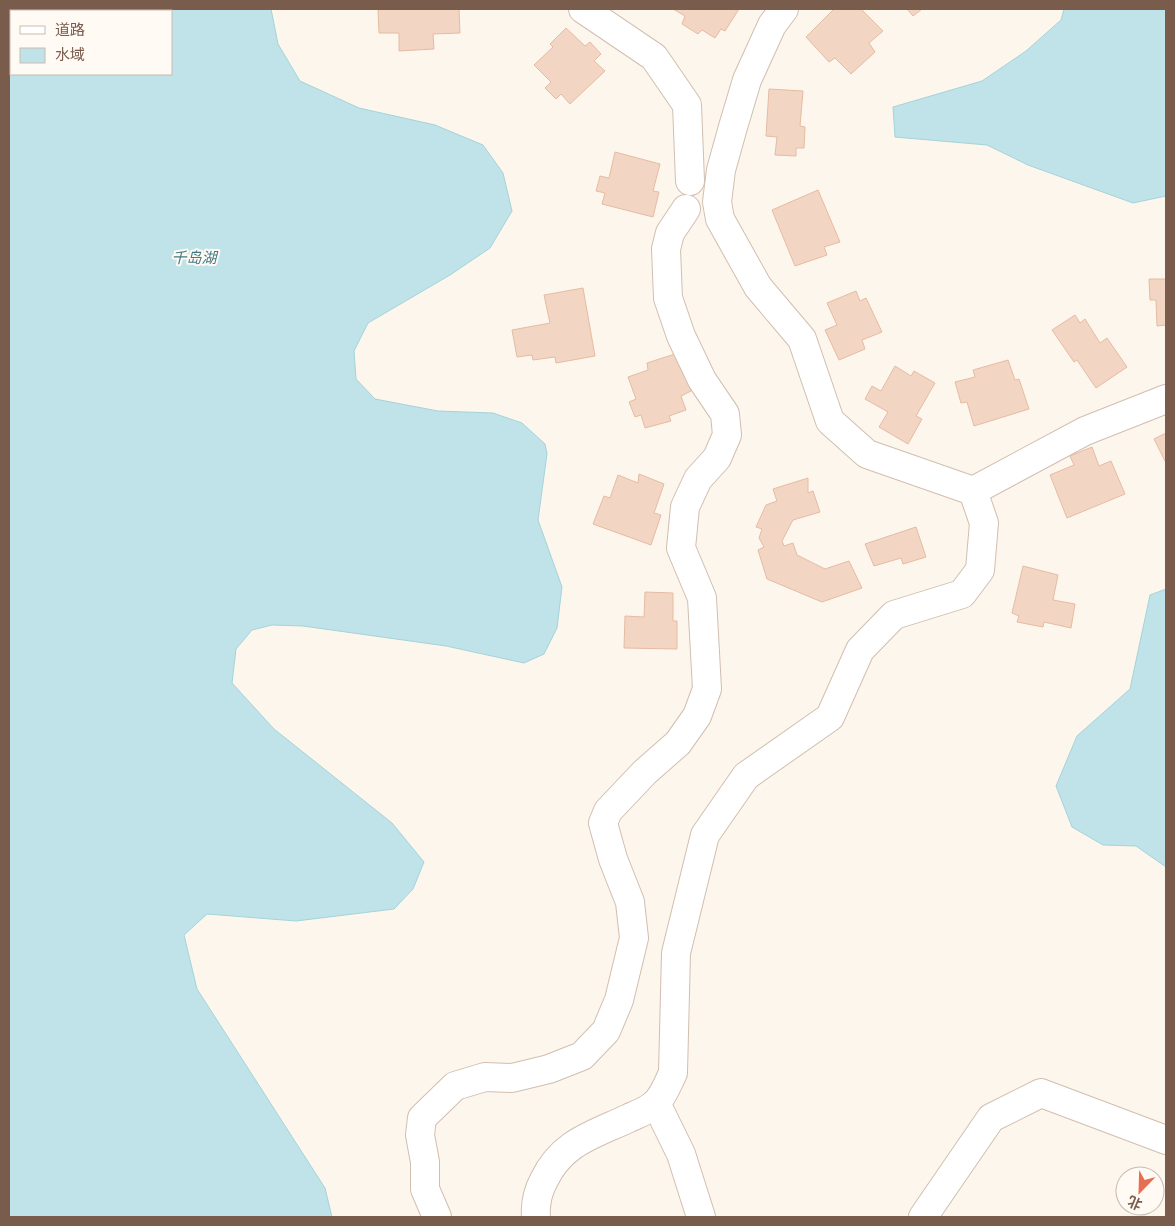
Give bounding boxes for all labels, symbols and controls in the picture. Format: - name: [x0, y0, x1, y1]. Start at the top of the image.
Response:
- legend: [10, 10, 172, 75]
- text: 道路: [55, 20, 85, 38]
- text: 水域: [55, 45, 85, 63]
- water label: 千岛湖: [171, 248, 218, 266]
- north arrow: [1115, 1166, 1165, 1216]
- text: 北: [1125, 1193, 1144, 1214]

